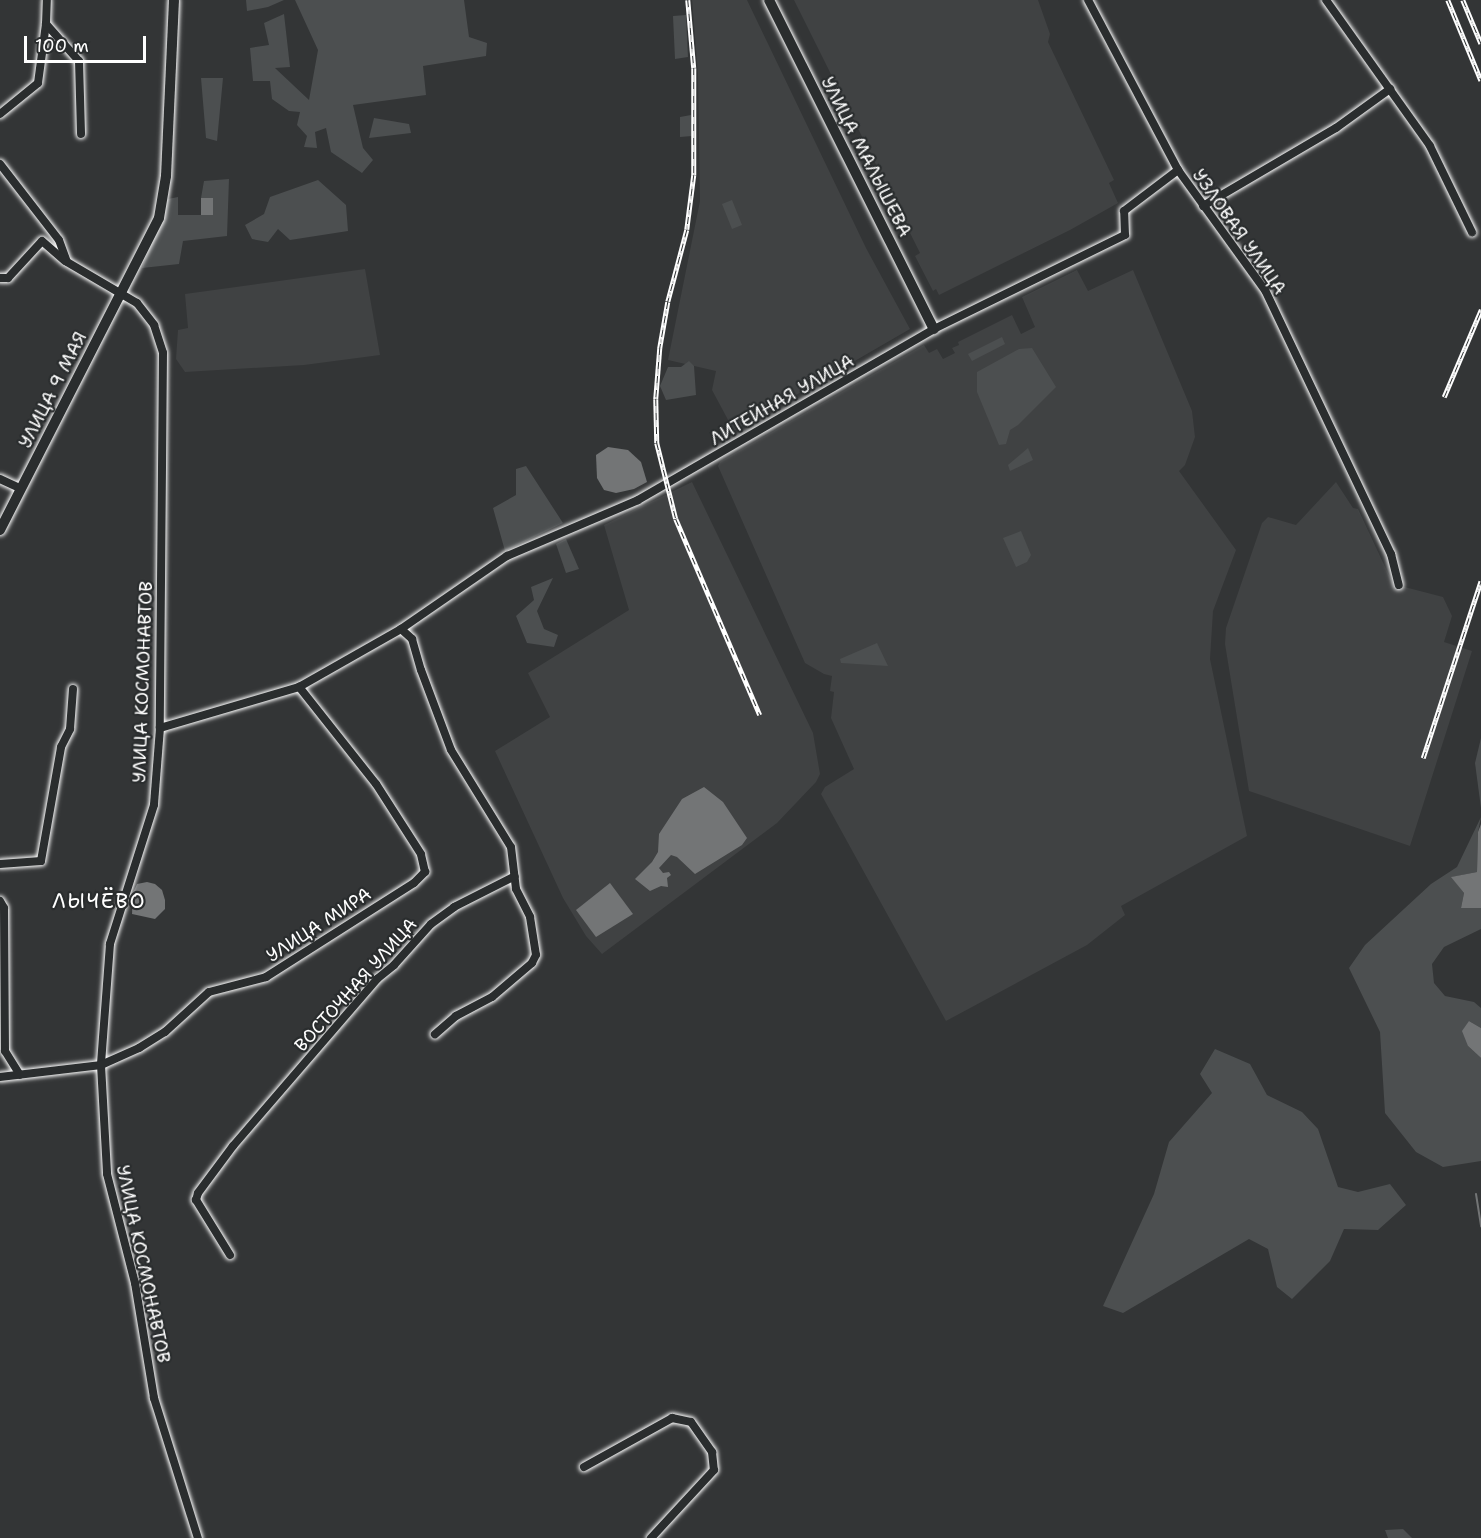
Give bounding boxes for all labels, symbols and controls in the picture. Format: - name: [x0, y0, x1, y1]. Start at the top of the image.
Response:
- scale bar: [27, 24, 148, 62]
- text: 100 m: [35, 34, 89, 58]
- street label: УЛИЦА МАЛЫШЕВА: [816, 73, 916, 241]
- street label: УЗЛОВАЯ УЛИЦА: [1188, 165, 1290, 299]
- street label: УЛИЦА 9 МАЯ: [14, 328, 92, 452]
- street label: ЛИТЕЙНАЯ УЛИЦА: [706, 350, 858, 450]
- street label: УЛИЦА КОСМОНАВТОВ: [129, 581, 157, 783]
- street label: УЛИЦА МИРА: [263, 883, 375, 967]
- district label: ЛЫЧЁВО: [52, 888, 146, 914]
- street label: ВОСТОЧНАЯ УЛИЦА: [290, 914, 422, 1056]
- street label: УЛИЦА КОСМОНАВТОВ: [111, 1163, 175, 1365]

